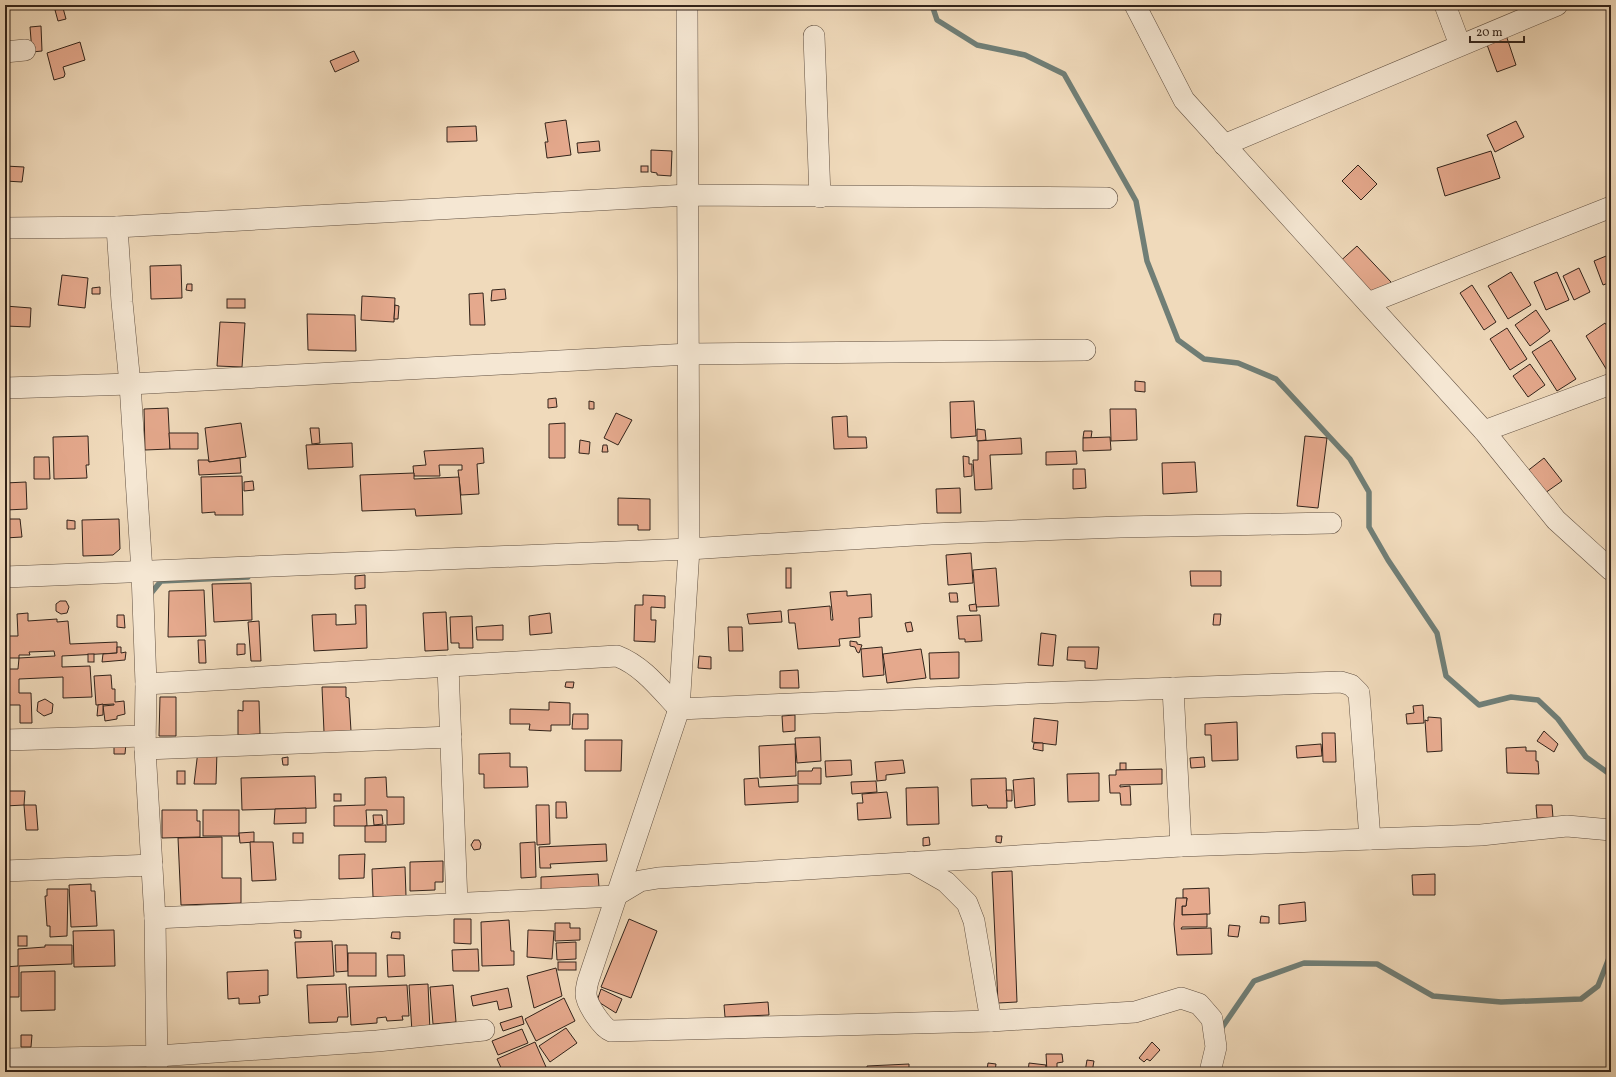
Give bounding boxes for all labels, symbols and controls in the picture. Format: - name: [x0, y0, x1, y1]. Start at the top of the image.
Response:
- scale bar: [1470, 18, 1524, 44]
- text: 20 m: [1476, 25, 1503, 41]

